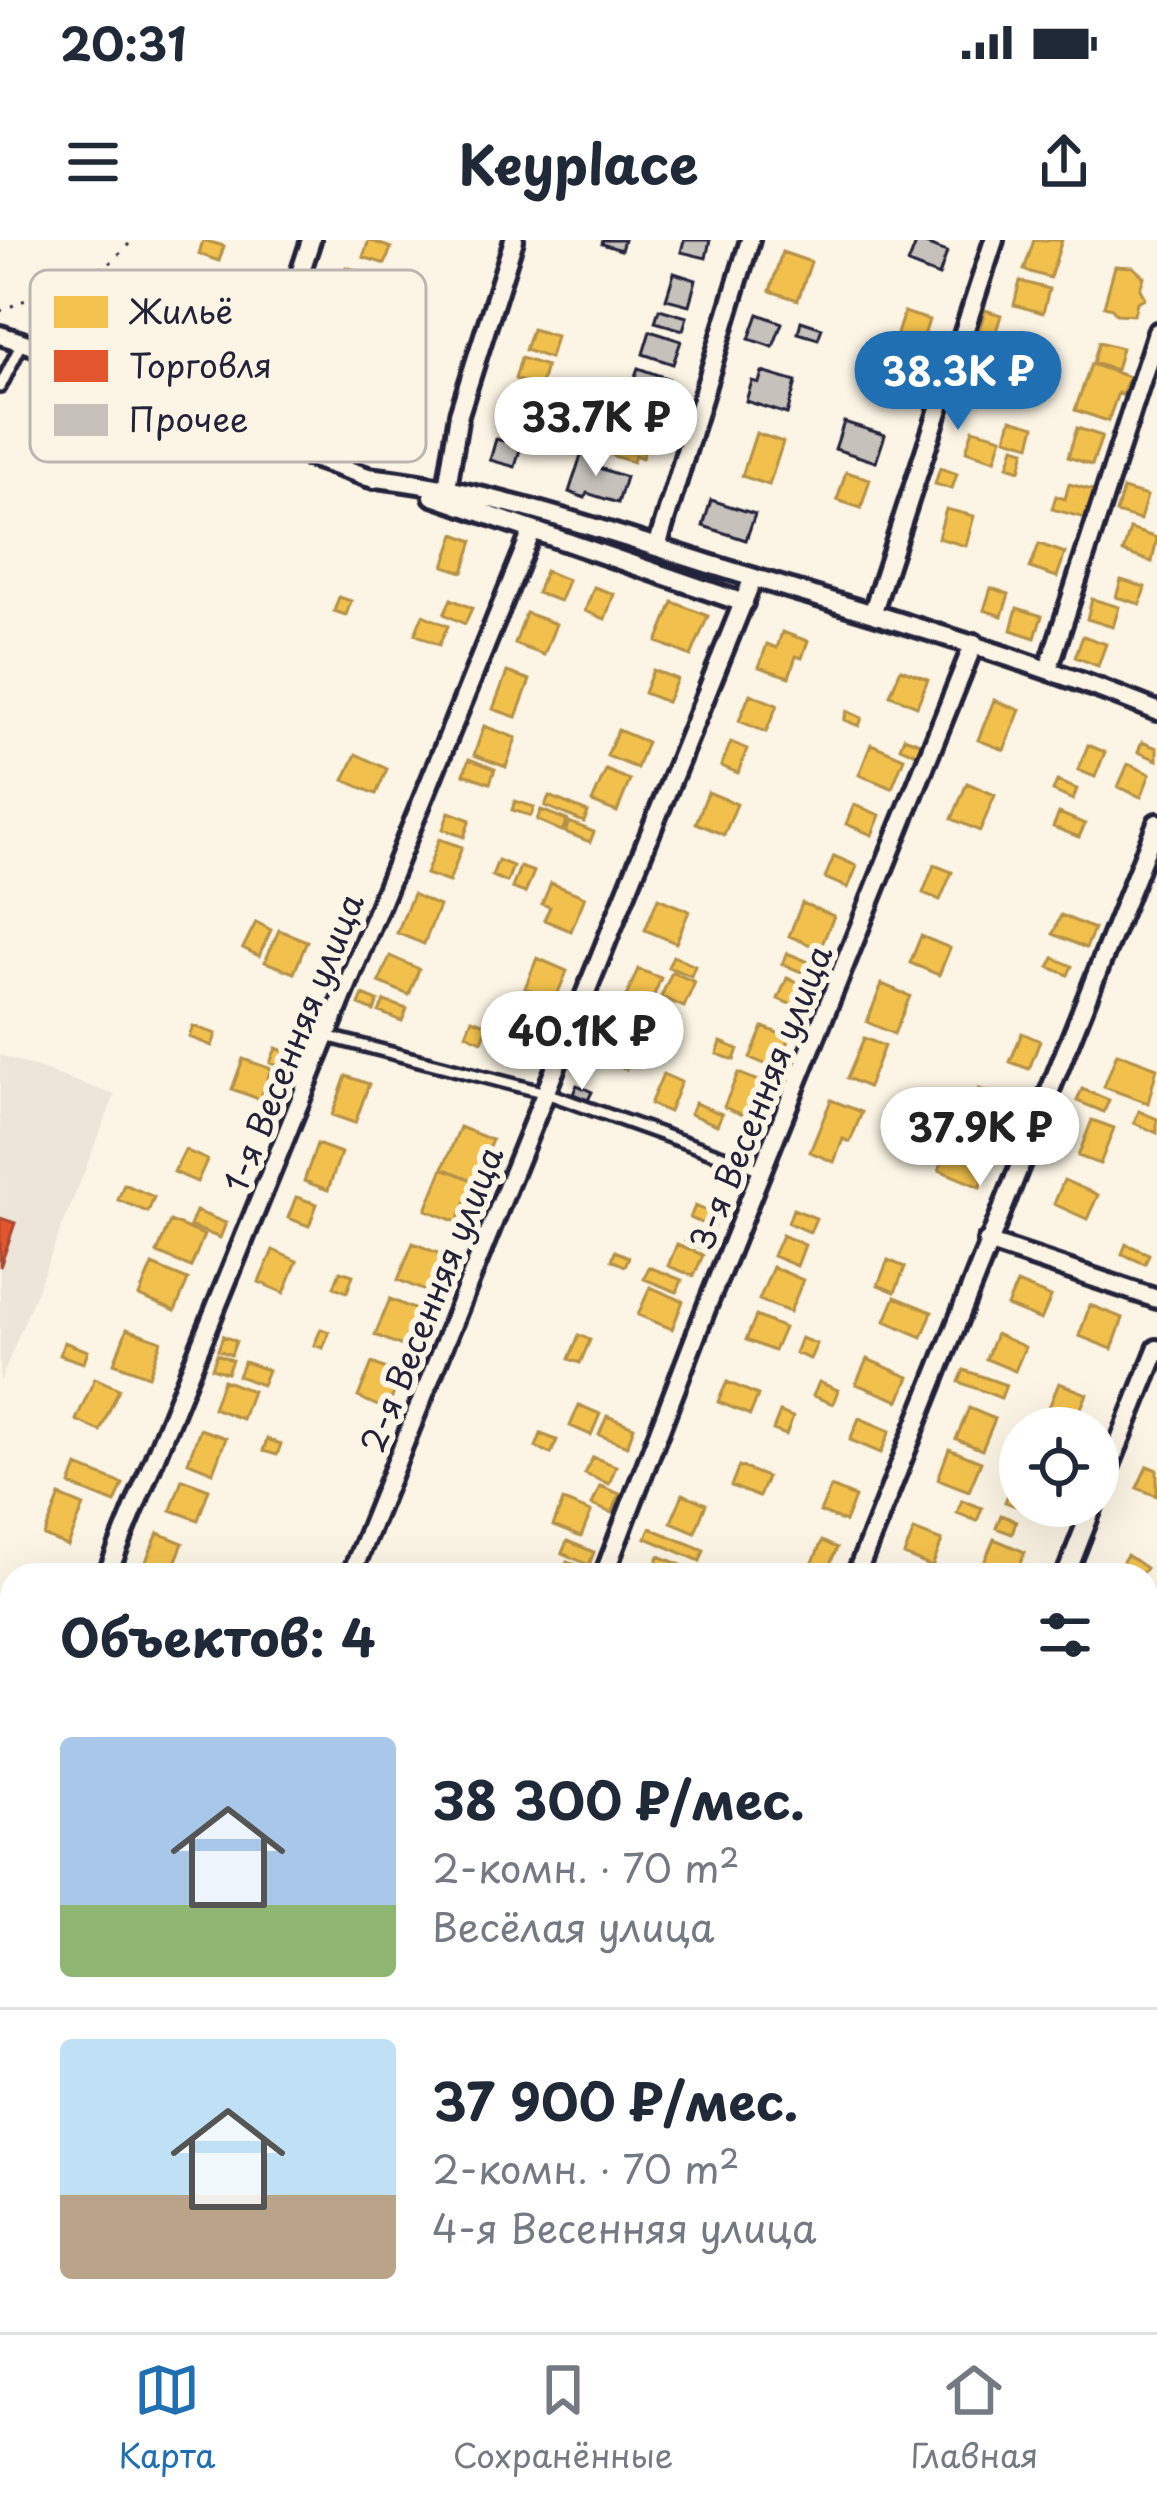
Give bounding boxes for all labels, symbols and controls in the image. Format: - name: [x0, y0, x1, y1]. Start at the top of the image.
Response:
- text: 20:31: [60, 8, 186, 76]
- text: Keyplace: [458, 122, 699, 203]
- icon: menu: [60, 129, 126, 195]
- icon: share: [1031, 129, 1097, 195]
- legend: [30, 270, 426, 462]
- text: Жильё: [128, 285, 233, 335]
- pin: 38.3K ₽: [847, 331, 1069, 433]
- text: Торговля: [129, 339, 272, 389]
- text: 38.3K ₽: [882, 340, 1035, 399]
- pin: 33.7K ₽: [485, 377, 707, 479]
- text: 33.7K ₽: [521, 386, 671, 445]
- text: Прочее: [129, 393, 248, 443]
- street label: 1-я Весенняя улица: [209, 885, 375, 1199]
- street label: 3-я Весенняя улица: [675, 937, 843, 1257]
- pin: 40.1K ₽: [471, 991, 693, 1093]
- text: 40.1K ₽: [508, 1000, 656, 1059]
- pin: 37.9K ₽: [869, 1087, 1091, 1189]
- text: 37.9K ₽: [907, 1096, 1053, 1155]
- street label: 2-я Весенняя улица: [346, 1138, 514, 1460]
- map controls: [999, 1407, 1119, 1527]
- button: locate: [999, 1407, 1119, 1527]
- text: Объектов: 4: [60, 1597, 376, 1674]
- icon: filters: [1032, 1602, 1098, 1668]
- text: 38 300 ₽/мес.: [432, 1760, 805, 1837]
- icon: home: [156, 1785, 300, 1929]
- text: 2-комн. · 70 m²: [432, 1837, 740, 1896]
- text: Весёлая улица: [432, 1896, 715, 1955]
- text: 37 900 ₽/мес.: [432, 2061, 798, 2138]
- icon: home: [156, 2087, 300, 2231]
- text: 2-комн. · 70 m²: [432, 2138, 740, 2197]
- text: 4-я Весенняя улица: [432, 2197, 816, 2256]
- tab: Карта: [119, 2357, 216, 2479]
- tab: Сохранённые: [453, 2357, 673, 2479]
- tab: Главная: [911, 2357, 1038, 2479]

